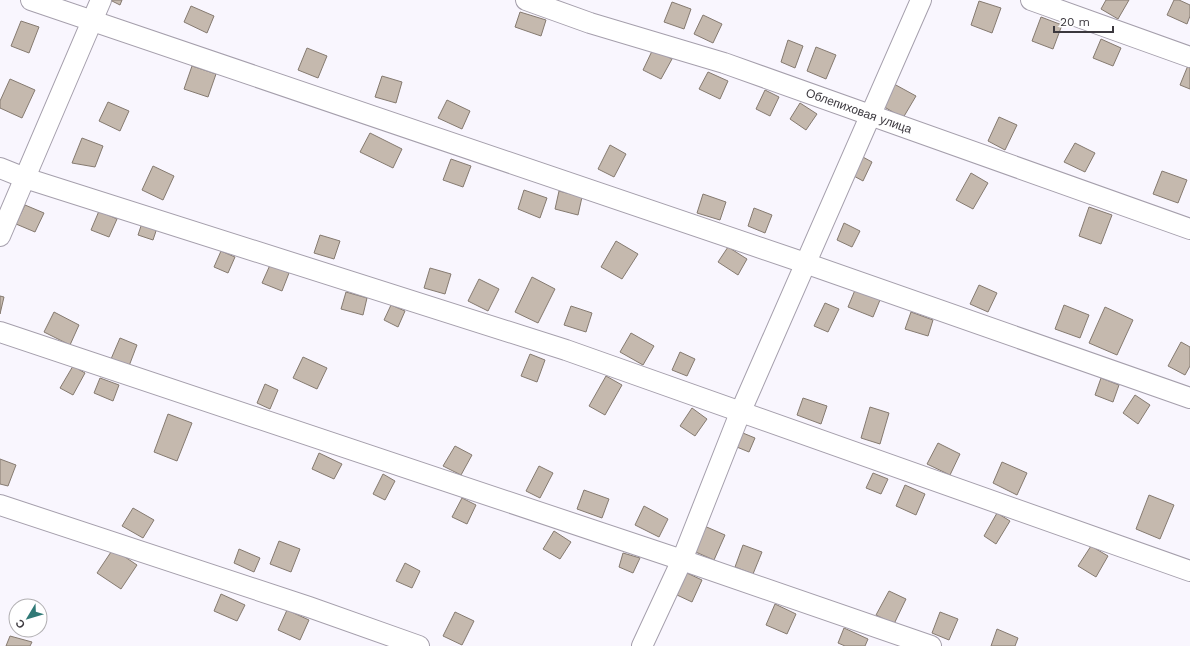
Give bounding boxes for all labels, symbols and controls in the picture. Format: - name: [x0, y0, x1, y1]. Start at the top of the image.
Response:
- scale bar: [1054, 8, 1113, 34]
- text: 20 m: [1060, 15, 1090, 29]
- street label: Облепиховая улица: [804, 86, 914, 136]
- north arrow: [8, 598, 48, 638]
- text: С: [13, 617, 28, 631]

